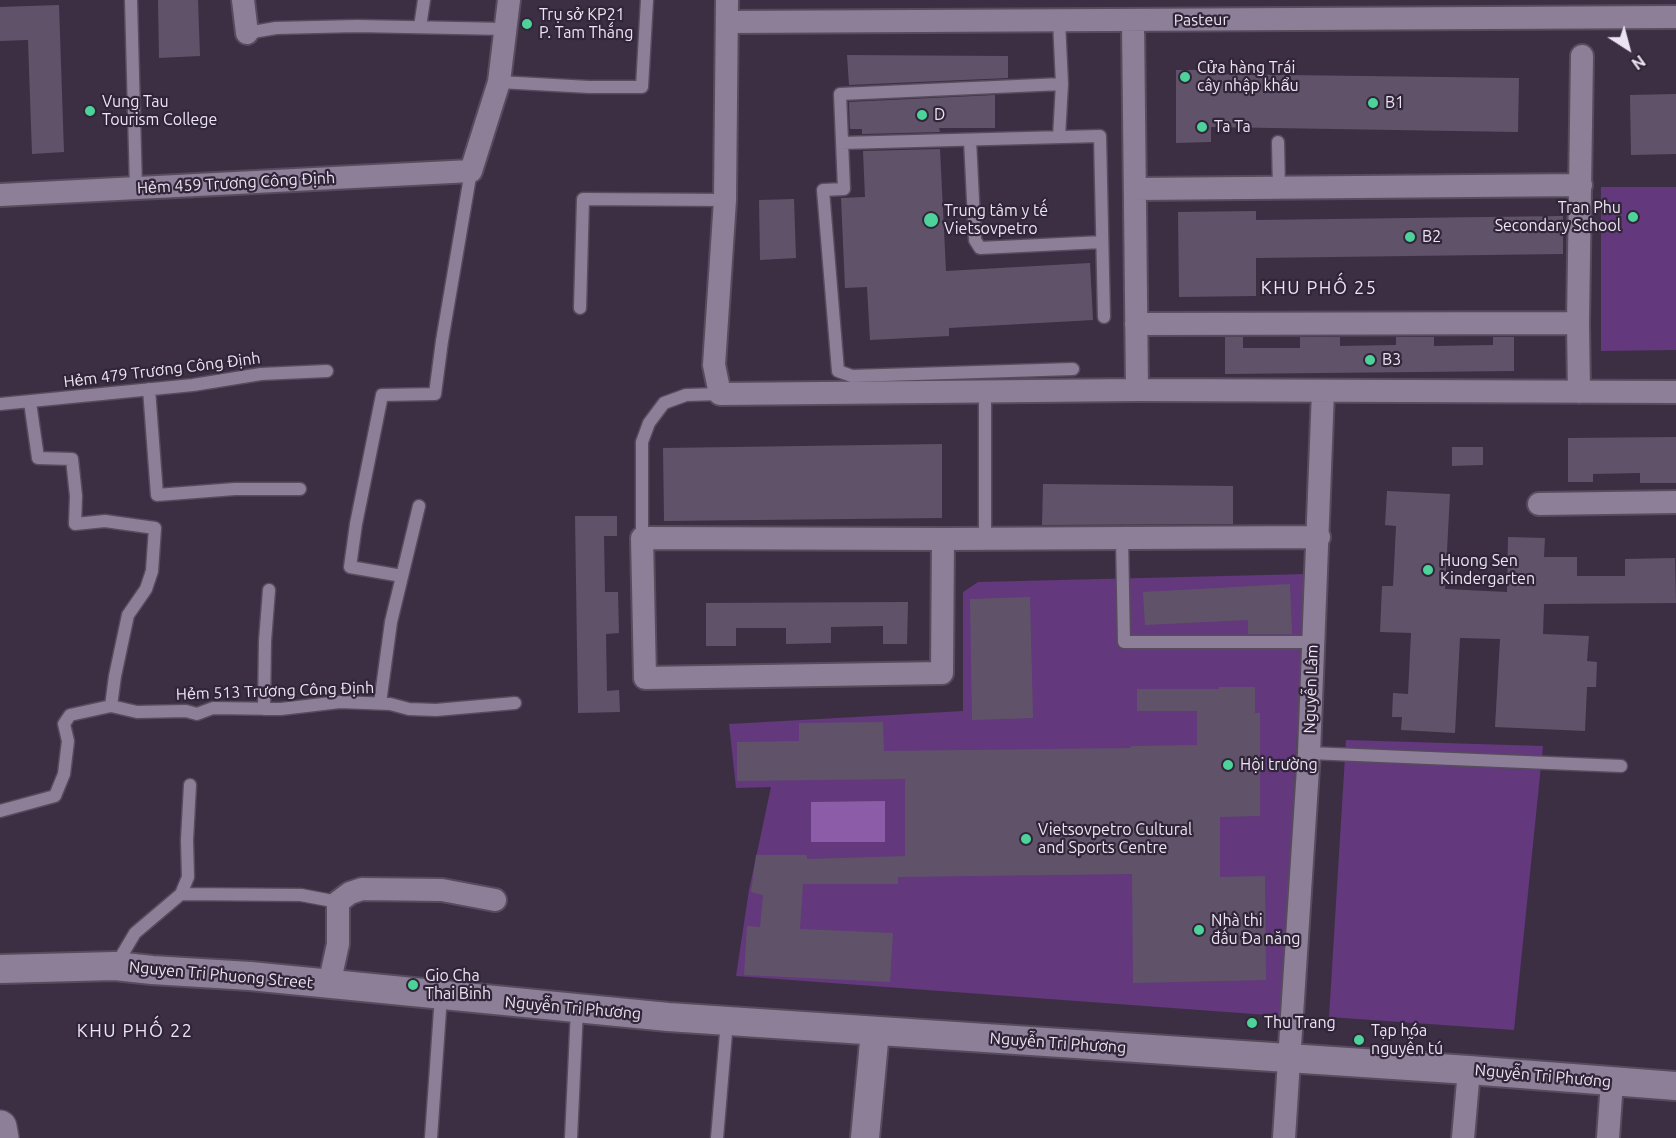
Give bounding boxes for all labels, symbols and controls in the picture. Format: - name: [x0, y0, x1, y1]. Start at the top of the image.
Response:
- place label: Trụ sở KP21 P. Tam Thắng: [539, 5, 633, 43]
- street label: Pasteur: [1173, 10, 1229, 30]
- marker: Trụ sở KP21 P. Tam Thắng: [520, 17, 534, 31]
- north arrow: [1598, 18, 1658, 78]
- text: N: [1628, 52, 1649, 73]
- place label: Cửa hàng Trái cây nhập khẩu: [1197, 58, 1299, 96]
- marker: Cửa hàng Trái cây nhập khẩu: [1178, 70, 1192, 84]
- place label: Vung Tau Tourism College: [102, 92, 217, 130]
- place label: B1: [1385, 93, 1404, 113]
- marker: B1: [1366, 96, 1380, 110]
- marker: Vung Tau Tourism College: [83, 104, 97, 118]
- place label: D: [934, 105, 945, 125]
- marker: D: [915, 108, 929, 122]
- place label: Ta Ta: [1214, 117, 1251, 137]
- marker: Ta Ta: [1195, 120, 1209, 134]
- street label: Hẻm 459 Trương Công Định: [136, 168, 336, 198]
- place label: Tran Phu Secondary School: [1495, 198, 1621, 236]
- place label: Trung tâm y tế Vietsovpetro: [944, 201, 1048, 239]
- marker: Tran Phu Secondary School: [1626, 210, 1640, 224]
- marker: Trung tâm y tế Vietsovpetro: [922, 211, 940, 229]
- place label: B2: [1422, 227, 1441, 247]
- marker: B2: [1403, 230, 1417, 244]
- district label: KHU PHỐ 25: [1261, 277, 1377, 299]
- street label: Hẻm 479 Trương Công Định: [62, 348, 262, 392]
- place label: B3: [1382, 350, 1401, 370]
- marker: B3: [1363, 353, 1377, 367]
- place label: Huong Sen Kindergarten: [1440, 551, 1535, 589]
- marker: Huong Sen Kindergarten: [1421, 563, 1435, 577]
- street label: Nguyễn Lâm: [1300, 644, 1322, 734]
- street label: Hẻm 513 Trương Công Định: [176, 678, 374, 704]
- place label: Hội trường: [1240, 755, 1318, 775]
- marker: Hội trường: [1221, 758, 1235, 772]
- place label: Vietsovpetro Cultural and Sports Centre: [1038, 820, 1192, 858]
- marker: Vietsovpetro Cultural and Sports Centre: [1019, 832, 1033, 846]
- place label: Nhà thi đấu Đa năng: [1211, 911, 1301, 949]
- marker: Nhà thi đấu Đa năng: [1192, 923, 1206, 937]
- street label: Nguyen Tri Phuong Street: [128, 957, 314, 993]
- place label: Gio Cha Thai Binh: [425, 966, 491, 1004]
- marker: Gio Cha Thai Binh: [406, 978, 420, 992]
- street label: Nguyễn Tri Phương: [504, 992, 642, 1024]
- place label: Thu Trang: [1264, 1013, 1336, 1033]
- marker: Thu Trang: [1245, 1016, 1259, 1030]
- district label: KHU PHỐ 22: [77, 1020, 193, 1042]
- place label: Tạp hóa nguyễn tú: [1371, 1021, 1443, 1059]
- street label: Nguyễn Tri Phương: [989, 1029, 1127, 1057]
- marker: Tạp hóa nguyễn tú: [1352, 1033, 1366, 1047]
- street label: Nguyễn Tri Phương: [1474, 1060, 1612, 1092]

